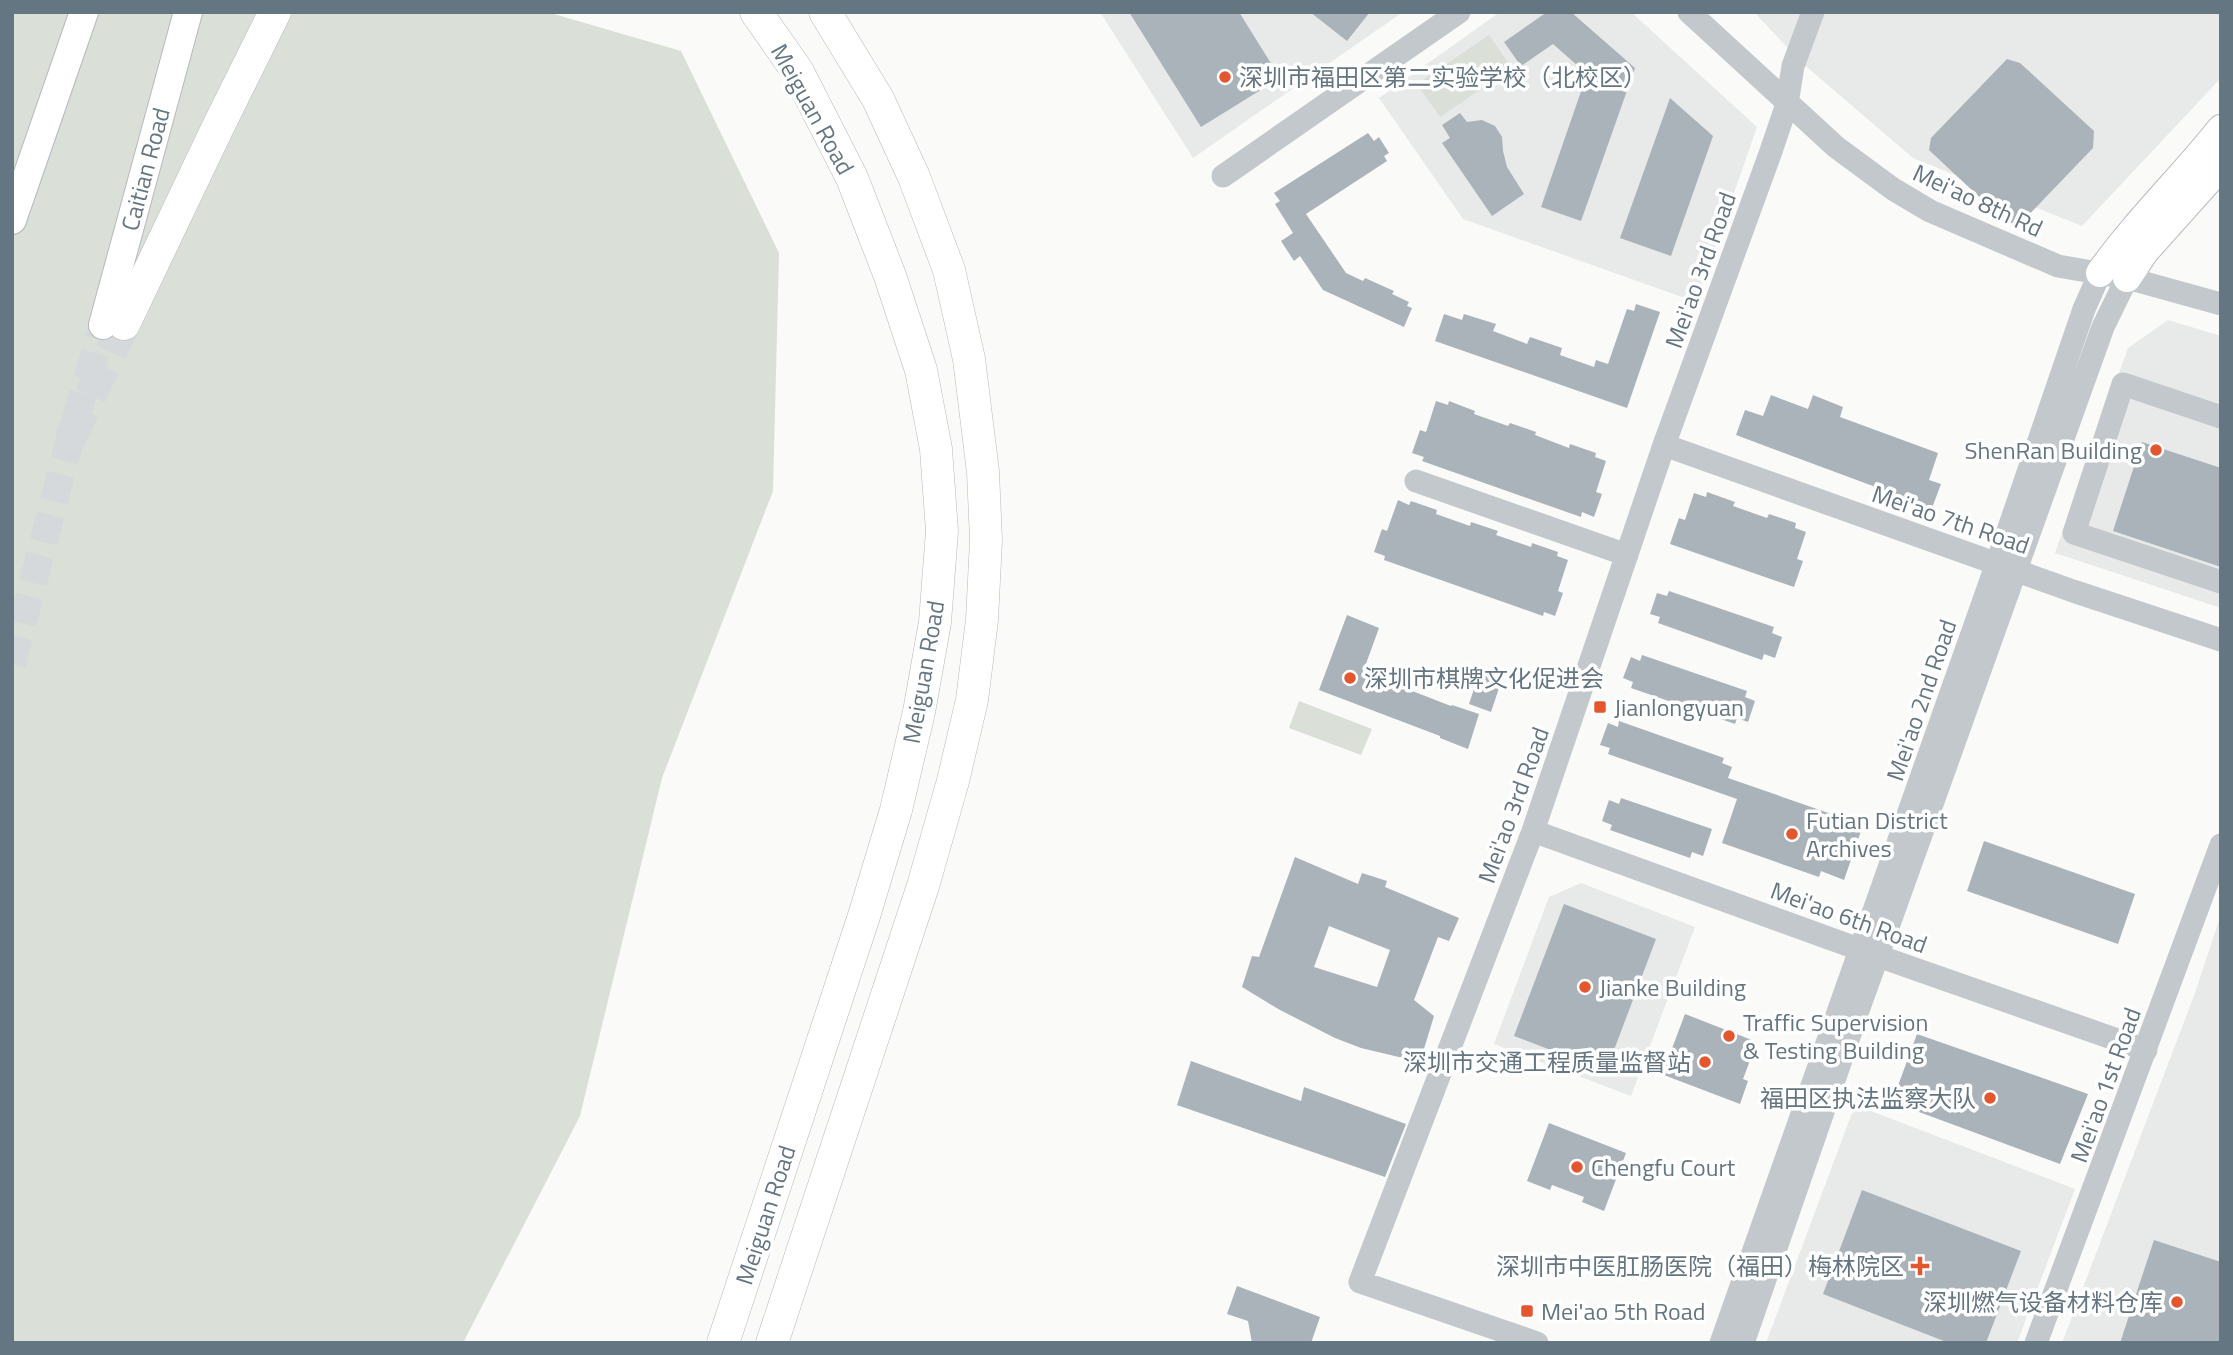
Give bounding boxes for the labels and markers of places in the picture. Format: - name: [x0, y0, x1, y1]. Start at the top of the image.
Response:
- place label: 深圳市福田区第二实验学校（北校区）: [1239, 59, 1647, 95]
- marker: 深圳市福田区第二实验学校（北校区）: [1217, 69, 1233, 85]
- place label: ShenRan Building: [1965, 432, 2142, 468]
- marker: ShenRan Building: [2148, 442, 2164, 458]
- place label: 深圳市棋牌文化促进会: [1364, 660, 1604, 696]
- marker: 深圳市棋牌文化促进会: [1342, 670, 1358, 686]
- place label: Jianlongyuan: [1614, 689, 1744, 725]
- marker: Jianlongyuan: [1592, 699, 1608, 715]
- place label: Futian District Archives: [1806, 802, 1948, 866]
- marker: Futian District Archives: [1784, 826, 1800, 842]
- place label: Jianke Building: [1599, 969, 1746, 1005]
- marker: Jianke Building: [1577, 979, 1593, 995]
- place label: Traffic Supervision & Testing Building: [1743, 1004, 1928, 1068]
- marker: Traffic Supervision & Testing Building: [1721, 1028, 1737, 1044]
- place label: 深圳市交通工程质量监督站: [1403, 1044, 1691, 1080]
- marker: 深圳市交通工程质量监督站: [1697, 1054, 1713, 1070]
- place label: 福田区执法监察大队: [1760, 1080, 1976, 1116]
- marker: 福田区执法监察大队: [1982, 1090, 1998, 1106]
- place label: Chengfu Court: [1591, 1149, 1736, 1185]
- marker: Chengfu Court: [1569, 1159, 1585, 1175]
- place label: 深圳市中医肛肠医院（福田）梅林院区: [1496, 1248, 1904, 1284]
- marker: 深圳市中医肛肠医院（福田）梅林院区: [1910, 1256, 1930, 1276]
- place label: 深圳燃气设备材料仓库: [1923, 1284, 2163, 1320]
- place label: Mei'ao 5th Road: [1541, 1293, 1705, 1329]
- marker: 深圳燃气设备材料仓库: [2169, 1294, 2185, 1310]
- marker: Mei'ao 5th Road: [1519, 1303, 1535, 1319]

